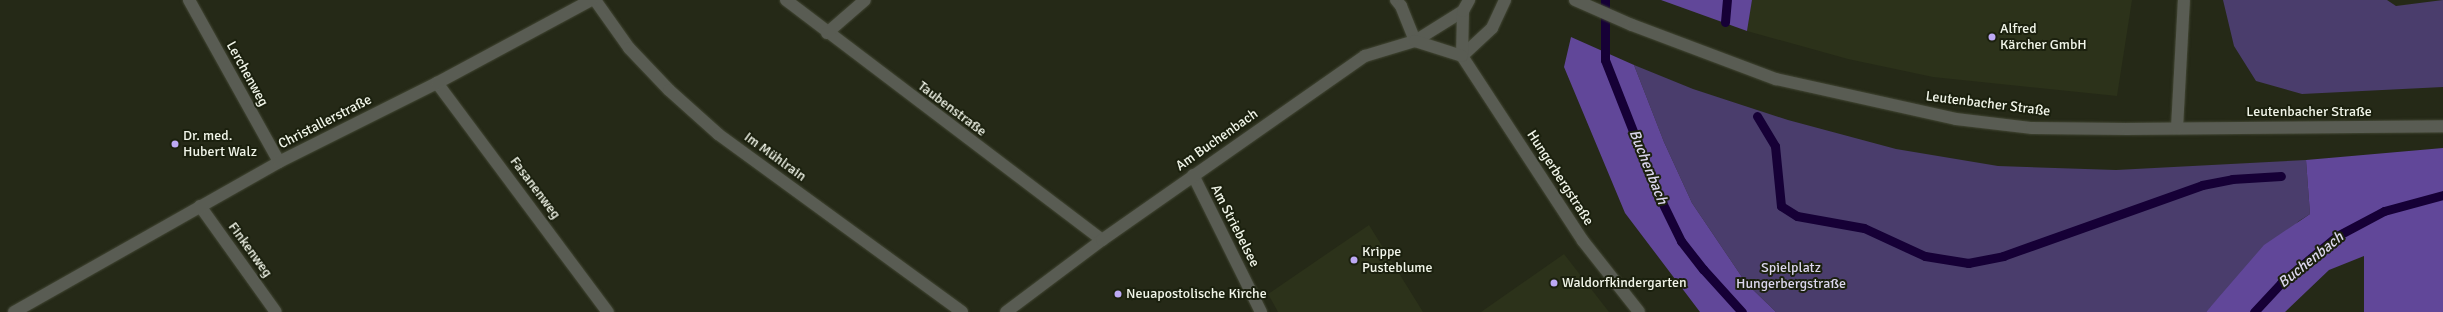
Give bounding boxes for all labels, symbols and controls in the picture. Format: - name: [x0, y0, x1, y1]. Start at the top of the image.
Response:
- place label: Alfred Kärcher GmbH: [2000, 21, 2087, 54]
- marker: Alfred Kärcher GmbH: [1987, 32, 1997, 42]
- street label: Lerchenweg: [222, 39, 272, 109]
- street label: Taubenstraße: [914, 78, 990, 140]
- street label: Leutenbacher Straße: [1925, 88, 2051, 120]
- street label: Christallerstraße: [276, 91, 374, 153]
- street label: Leutenbacher Straße: [2246, 104, 2372, 120]
- street label: Am Buchenbach: [1173, 105, 1261, 175]
- street label: Hungerbergstraße: [1523, 127, 1597, 229]
- water label: Buchenbach: [1625, 127, 1671, 207]
- place label: Dr. med. Hubert Walz: [183, 128, 257, 160]
- street label: Im Mühlrain: [741, 129, 809, 185]
- marker: Dr. med. Hubert Walz: [170, 139, 180, 149]
- street label: Fasanenweg: [506, 154, 564, 222]
- street label: Am Striebelsee: [1207, 182, 1263, 270]
- street label: Finkenweg: [224, 219, 276, 281]
- water label: Buchenbach: [2275, 228, 2347, 292]
- place label: Krippe Pusteblume: [1362, 244, 1432, 276]
- marker: Krippe Pusteblume: [1349, 255, 1359, 265]
- park label: Spielplatz Hungerbergstraße: [1736, 260, 1846, 292]
- place label: Waldorfkindergarten: [1562, 275, 1687, 291]
- marker: Waldorfkindergarten: [1549, 278, 1559, 288]
- place label: Neuapostolische Kirche: [1126, 286, 1267, 302]
- marker: Neuapostolische Kirche: [1113, 289, 1123, 299]

